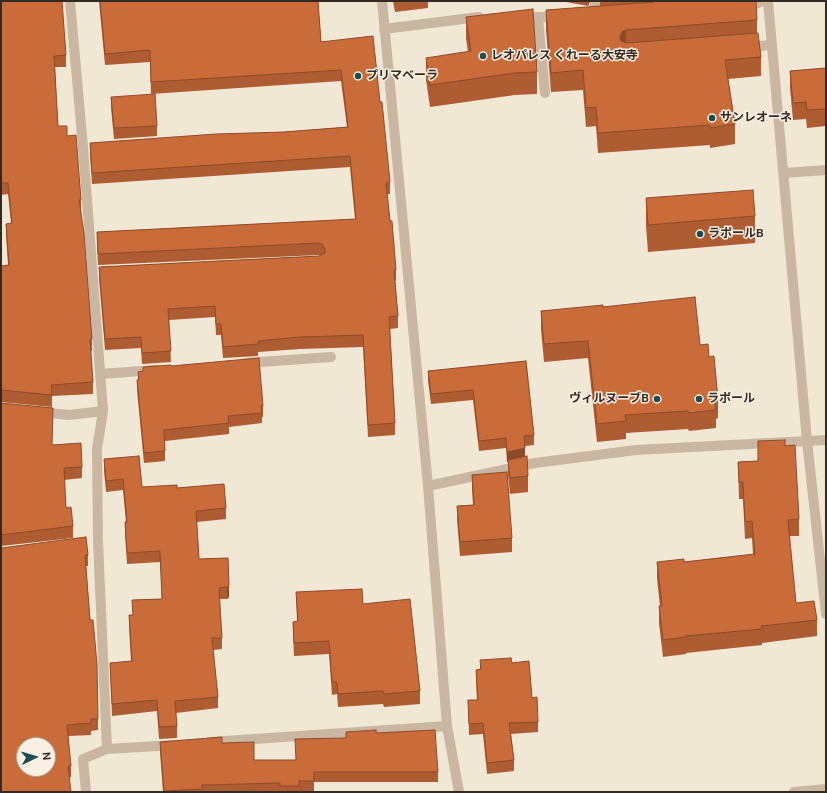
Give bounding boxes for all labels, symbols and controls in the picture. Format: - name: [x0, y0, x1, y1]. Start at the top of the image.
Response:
- place label: レオパレス くれーる大安寺: [491, 49, 638, 63]
- marker: レオパレス くれーる大安寺: [478, 51, 488, 61]
- place label: プリマベーラ: [366, 69, 438, 83]
- marker: プリマベーラ: [353, 71, 363, 81]
- place label: サンレオーネ: [720, 111, 792, 125]
- marker: サンレオーネ: [707, 113, 717, 123]
- place label: ラポールB: [708, 227, 764, 241]
- marker: ラポールB: [695, 229, 705, 239]
- place label: ヴィルヌーブB: [569, 392, 649, 406]
- place label: ラポール: [707, 392, 755, 406]
- marker: ヴィルヌーブB: [652, 394, 662, 404]
- marker: ラポール: [694, 394, 704, 404]
- north arrow: [16, 737, 56, 777]
- text: N: [40, 751, 54, 761]

